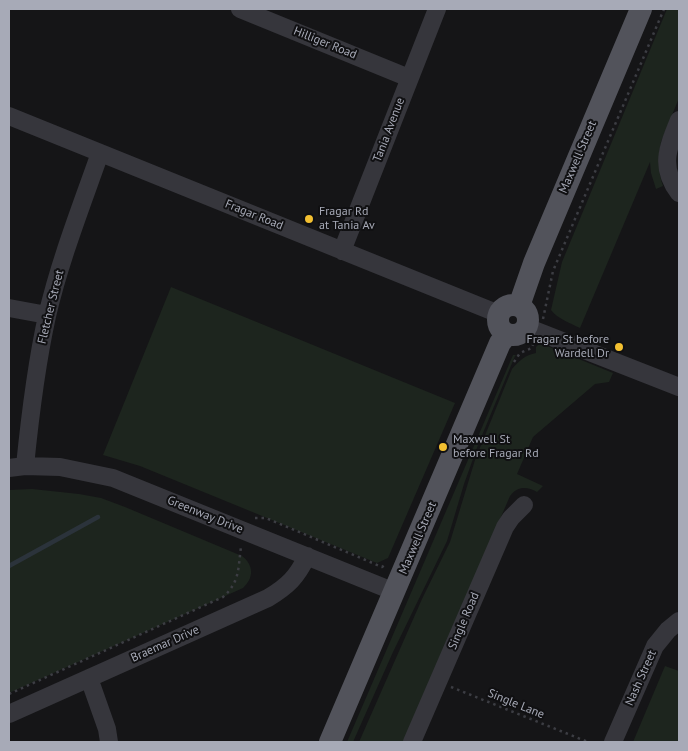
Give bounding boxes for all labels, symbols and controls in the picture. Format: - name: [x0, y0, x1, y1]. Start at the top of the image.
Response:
- street label: Hilliger Road: [291, 24, 359, 62]
- street label: Tania Avenue: [370, 96, 408, 164]
- street label: Maxwell Street: [556, 119, 600, 195]
- street label: Fragar Road: [223, 197, 285, 233]
- place label: Fragar Rd at Tania Av: [319, 205, 375, 233]
- marker: Fragar Rd at Tania Av: [303, 213, 315, 225]
- street label: Fletcher Street: [35, 269, 67, 345]
- place label: Fragar St before Wardell Dr: [527, 333, 609, 361]
- marker: Fragar St before Wardell Dr: [613, 341, 625, 353]
- place label: Maxwell St before Fragar Rd: [453, 433, 539, 461]
- marker: Maxwell St before Fragar Rd: [437, 441, 449, 453]
- street label: Greenway Drive: [165, 493, 245, 537]
- street label: Maxwell Street: [396, 500, 440, 576]
- street label: Single Road: [445, 590, 483, 652]
- street label: Braemar Drive: [129, 623, 201, 665]
- street label: Nash Street: [622, 648, 660, 708]
- street label: Single Lane: [485, 686, 547, 722]

